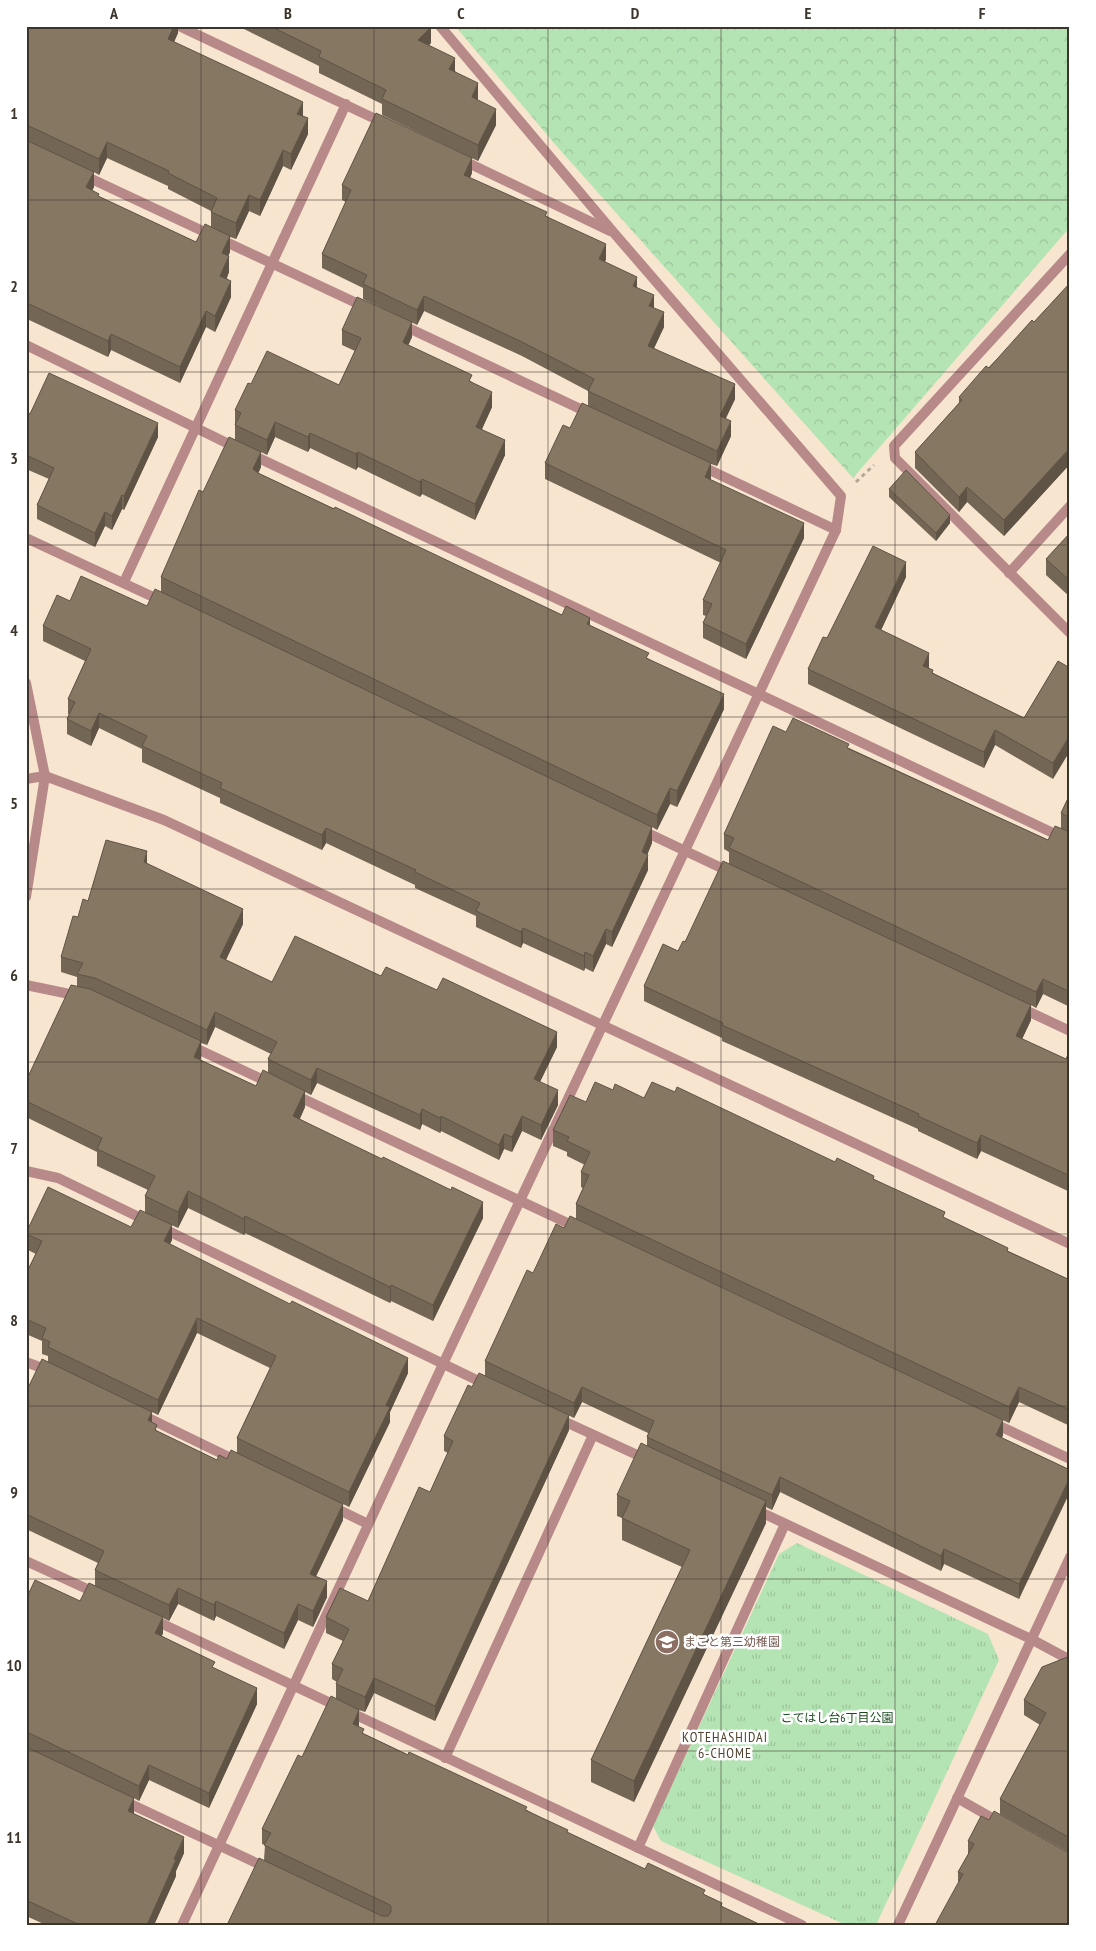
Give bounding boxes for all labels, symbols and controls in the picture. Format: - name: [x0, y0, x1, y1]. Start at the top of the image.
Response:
- text: A: [109, 3, 119, 23]
- text: B: [284, 3, 292, 23]
- text: C: [457, 3, 465, 23]
- text: D: [631, 3, 640, 23]
- text: E: [805, 3, 812, 23]
- text: F: [979, 3, 986, 23]
- text: 1: [10, 103, 18, 123]
- text: 2: [10, 276, 18, 296]
- text: 3: [10, 448, 18, 468]
- text: 4: [10, 620, 18, 640]
- text: 5: [10, 793, 18, 813]
- text: 6: [10, 965, 18, 985]
- text: 7: [10, 1138, 18, 1158]
- text: 8: [10, 1310, 18, 1330]
- text: 9: [10, 1482, 18, 1502]
- school or university icon: まこと第三幼稚園: [654, 1629, 680, 1655]
- place label: まこと第三幼稚園: [684, 1634, 780, 1649]
- text: 10: [6, 1655, 22, 1675]
- park label: こてはし台6丁目公園: [780, 1710, 894, 1725]
- district label: KOTEHASHIDAI 6-CHOME: [682, 1728, 768, 1762]
- text: 11: [6, 1827, 22, 1847]

